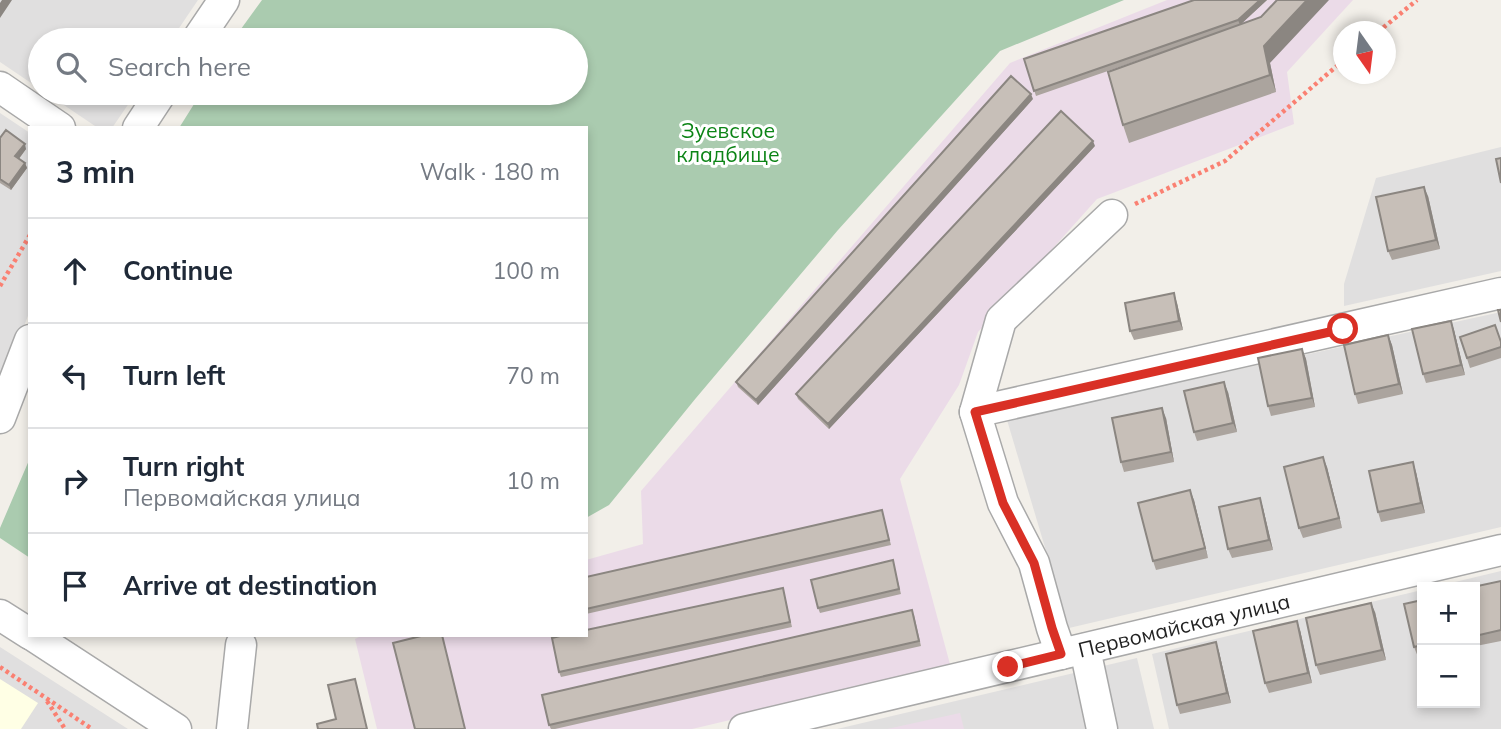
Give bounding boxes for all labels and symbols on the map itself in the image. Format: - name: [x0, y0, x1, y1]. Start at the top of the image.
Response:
- north arrow: [1333, 21, 1396, 84]
- park label: Зуевское кладбище: [676, 117, 780, 167]
- route start: [1327, 313, 1358, 344]
- street label: Первомайская улица: [1075, 587, 1292, 663]
- route end: [992, 651, 1023, 682]

